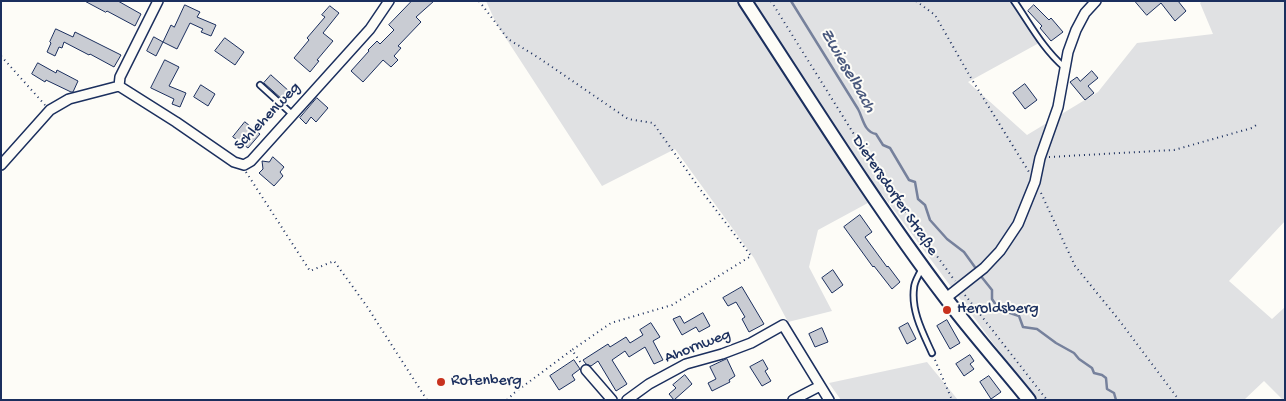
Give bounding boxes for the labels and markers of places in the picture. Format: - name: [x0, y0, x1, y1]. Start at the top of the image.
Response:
- place label: Heroldsberg: [957, 300, 1039, 320]
- marker: Heroldsberg: [941, 304, 953, 316]
- place label: Rotenberg: [451, 372, 522, 392]
- marker: Rotenberg: [435, 376, 447, 388]

